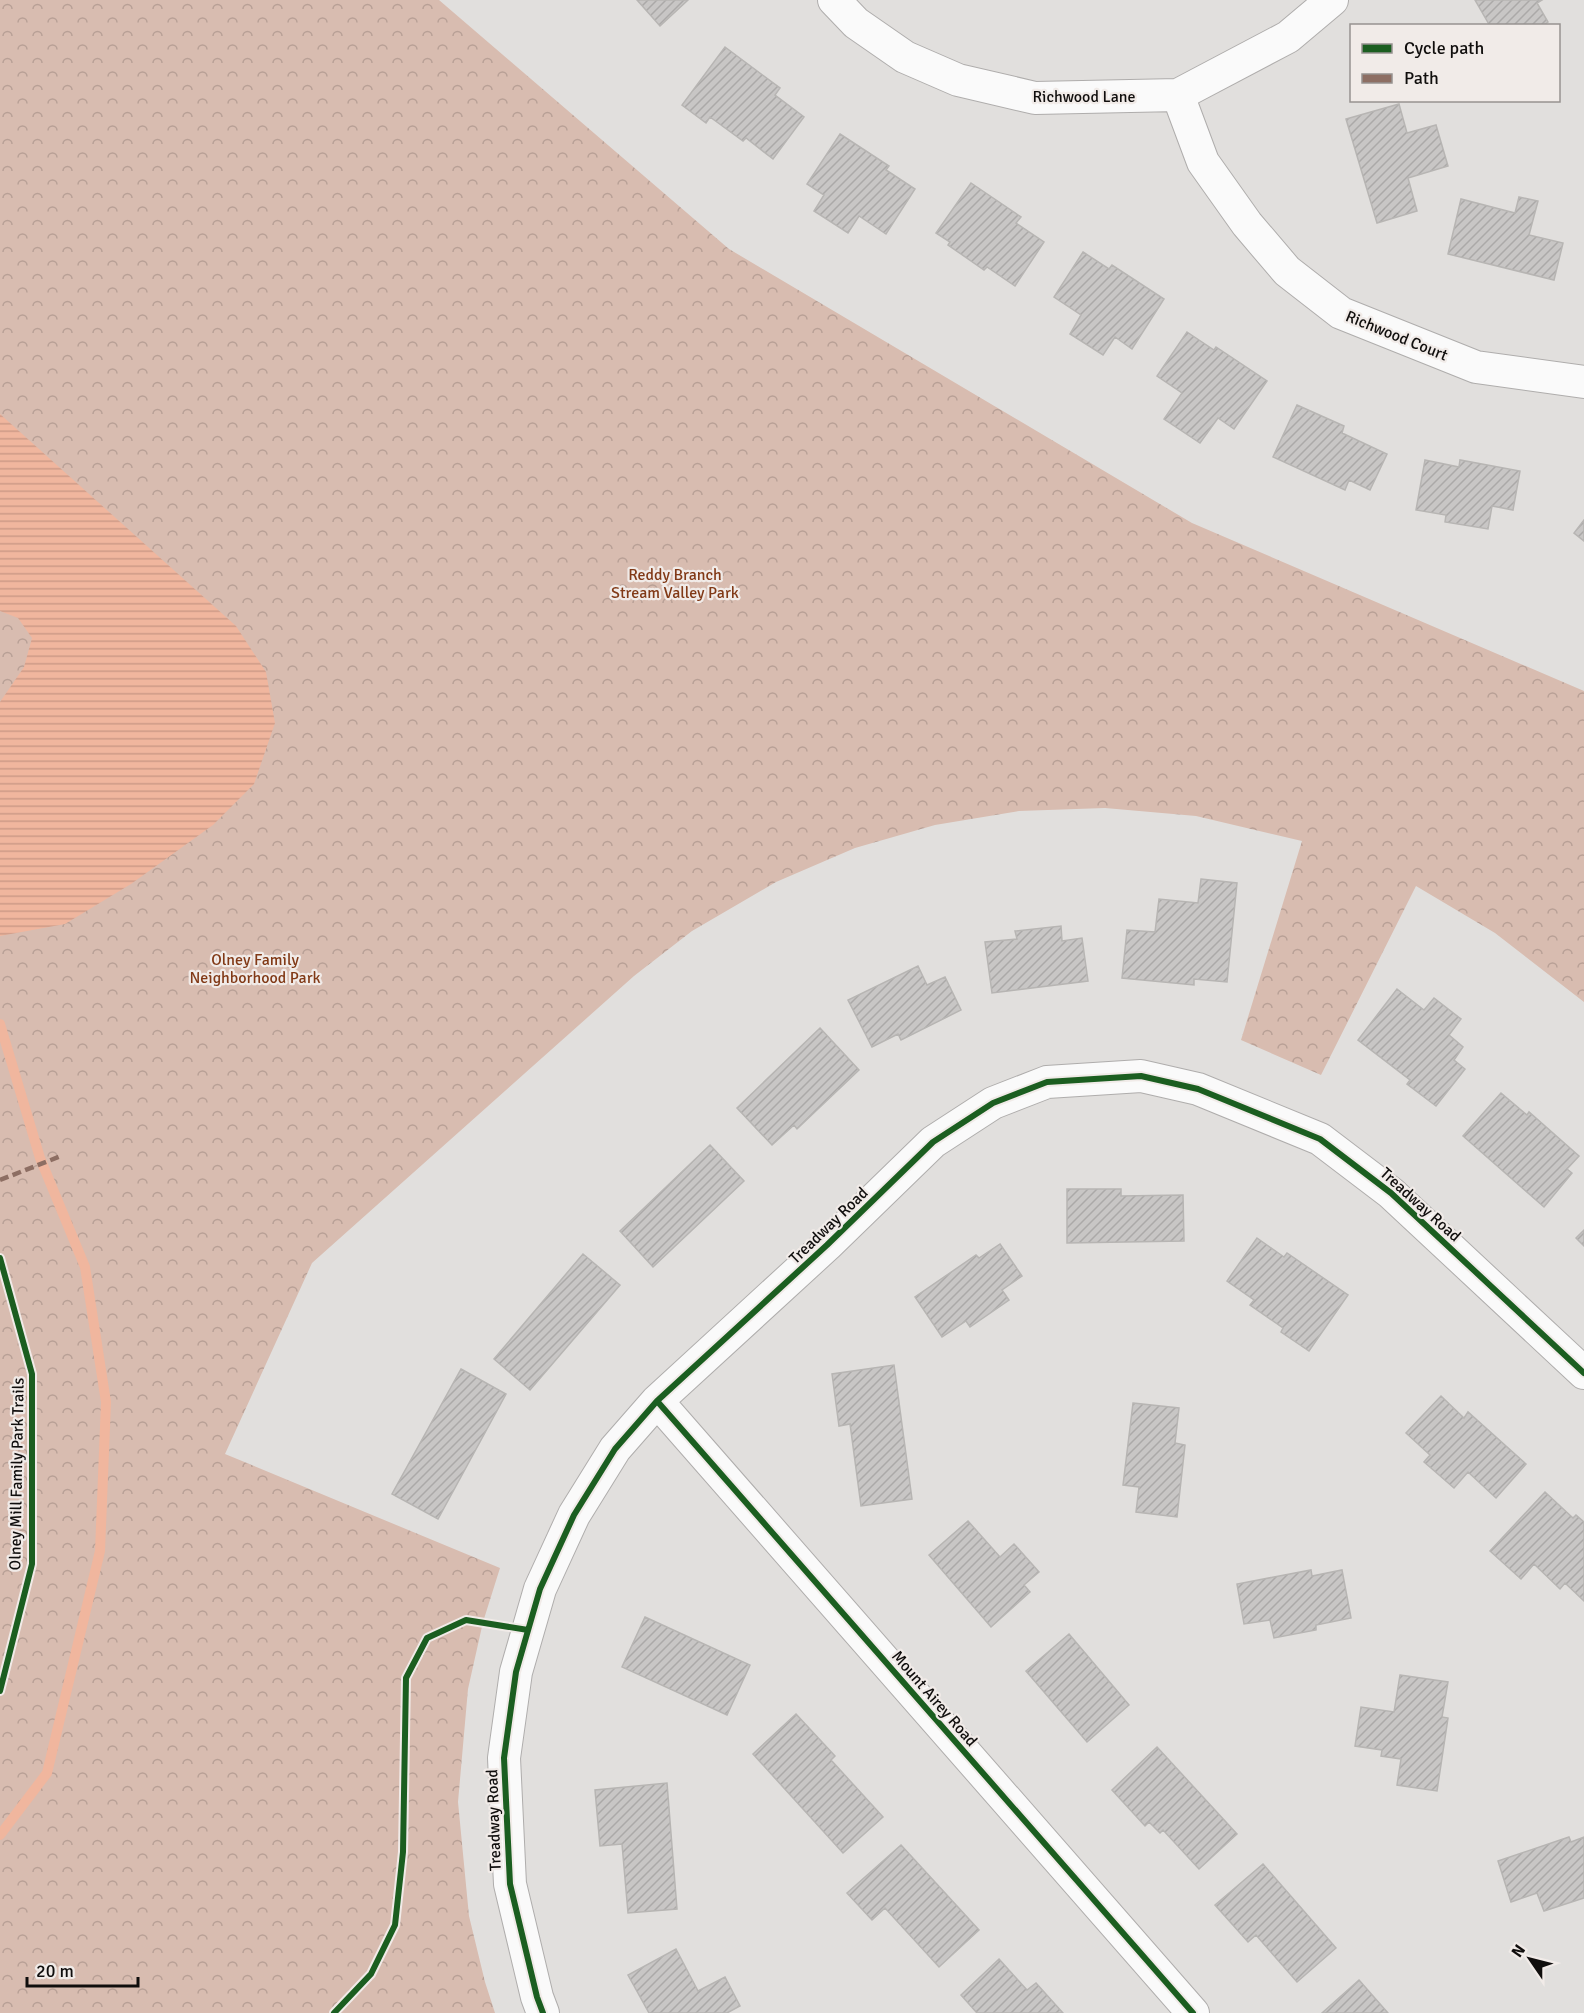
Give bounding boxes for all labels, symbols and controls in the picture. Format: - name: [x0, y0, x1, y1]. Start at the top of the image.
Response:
- legend: [1350, 24, 1560, 102]
- text: Cycle path: [1404, 37, 1484, 59]
- text: Path: [1404, 67, 1439, 89]
- street label: Richwood Lane: [1033, 87, 1135, 107]
- street label: Richwood Court: [1343, 306, 1451, 366]
- park label: Reddy Branch Stream Valley Park: [611, 565, 739, 603]
- park label: Olney Family Neighborhood Park: [189, 950, 321, 988]
- street label: Treadway Road: [1376, 1163, 1465, 1246]
- street label: Treadway Road: [785, 1183, 872, 1268]
- street label: Olney Mill Family Park Trails: [5, 1378, 29, 1570]
- street label: Mount Airey Road: [887, 1647, 981, 1751]
- street label: Treadway Road: [482, 1769, 506, 1871]
- north arrow: [1500, 1929, 1560, 1989]
- text: N: [1507, 1941, 1530, 1961]
- scale bar: [27, 1950, 138, 1988]
- text: 20 m: [36, 1960, 74, 1982]

